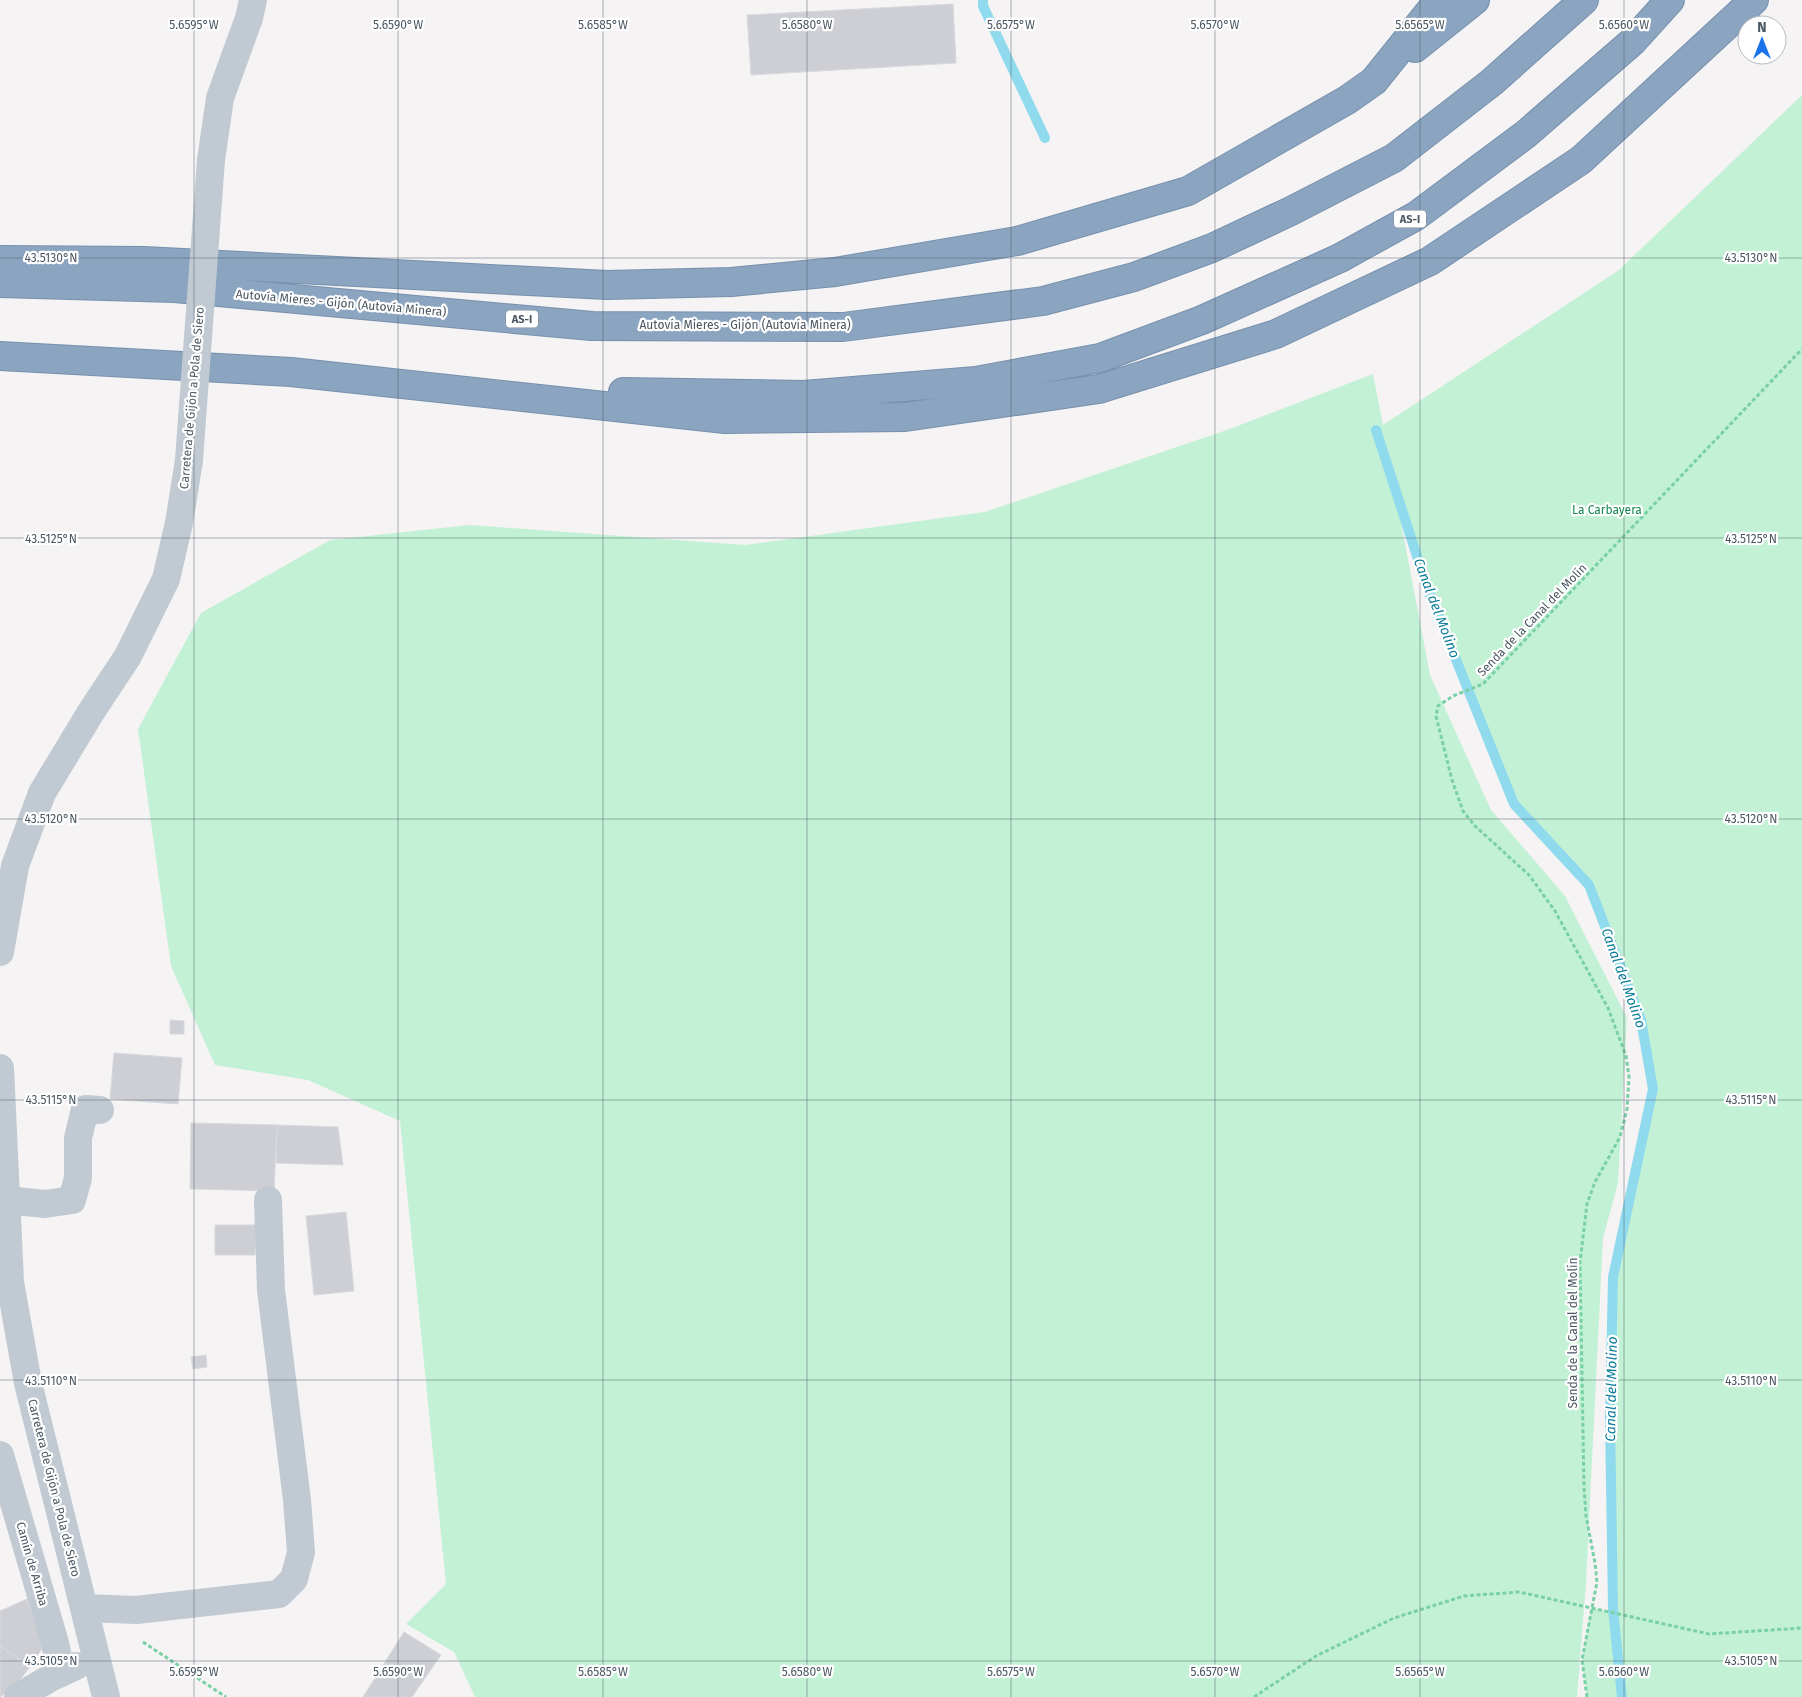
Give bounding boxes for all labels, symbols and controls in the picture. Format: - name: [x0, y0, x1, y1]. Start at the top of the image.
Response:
- north arrow: [1737, 15, 1787, 65]
- text: 5.6595°W: [169, 18, 219, 32]
- text: 5.6590°W: [373, 18, 423, 32]
- text: 5.6585°W: [578, 18, 628, 32]
- text: 5.6580°W: [782, 18, 832, 32]
- text: 5.6575°W: [987, 18, 1035, 32]
- text: 5.6570°W: [1191, 18, 1240, 32]
- text: 5.6565°W: [1395, 18, 1445, 32]
- text: 5.6560°W: [1599, 18, 1649, 32]
- text: N: [1757, 19, 1767, 36]
- road number: AS-I: [1394, 210, 1426, 228]
- text: 43.5130°N: [25, 251, 77, 265]
- text: 43.5130°N: [1725, 251, 1777, 265]
- street label: Autovía Mieres - Gijón (Autovía Minera): [235, 287, 447, 319]
- street label: Carretera de Gijón a Pola de Siero: [177, 306, 207, 490]
- road number: AS-I: [506, 310, 538, 328]
- street label: Autovía Mieres - Gijón (Autovía Minera): [639, 318, 851, 332]
- park label: La Carbayera: [1572, 503, 1642, 517]
- text: 43.5125°N: [25, 532, 77, 546]
- text: 43.5125°N: [1725, 532, 1777, 546]
- water label: Canal del Molino: [1410, 556, 1463, 660]
- street label: Senda de la Canal del Molín: [1475, 561, 1589, 679]
- text: 43.5120°N: [25, 812, 77, 826]
- text: 43.5120°N: [1725, 812, 1777, 826]
- water label: Canal del Molino: [1598, 926, 1650, 1031]
- text: 43.5115°N: [25, 1093, 77, 1107]
- text: 43.5115°N: [1725, 1093, 1777, 1107]
- street label: Senda de la Canal del Molín: [1566, 1257, 1580, 1409]
- water label: Canal del Molino: [1602, 1336, 1621, 1442]
- text: 43.5110°N: [25, 1374, 77, 1388]
- text: 43.5110°N: [1725, 1374, 1777, 1388]
- street label: Carretera de Gijón a Pola de Siero: [25, 1398, 83, 1578]
- street label: Camín de Arriba: [13, 1520, 51, 1608]
- text: 43.5105°N: [25, 1654, 77, 1668]
- text: 43.5105°N: [1725, 1654, 1777, 1668]
- text: 5.6595°W: [169, 1665, 219, 1679]
- text: 5.6590°W: [373, 1665, 423, 1679]
- text: 5.6585°W: [578, 1665, 628, 1679]
- text: 5.6580°W: [782, 1665, 832, 1679]
- text: 5.6575°W: [987, 1665, 1035, 1679]
- text: 5.6570°W: [1191, 1665, 1240, 1679]
- text: 5.6565°W: [1395, 1665, 1445, 1679]
- text: 5.6560°W: [1599, 1665, 1649, 1679]

